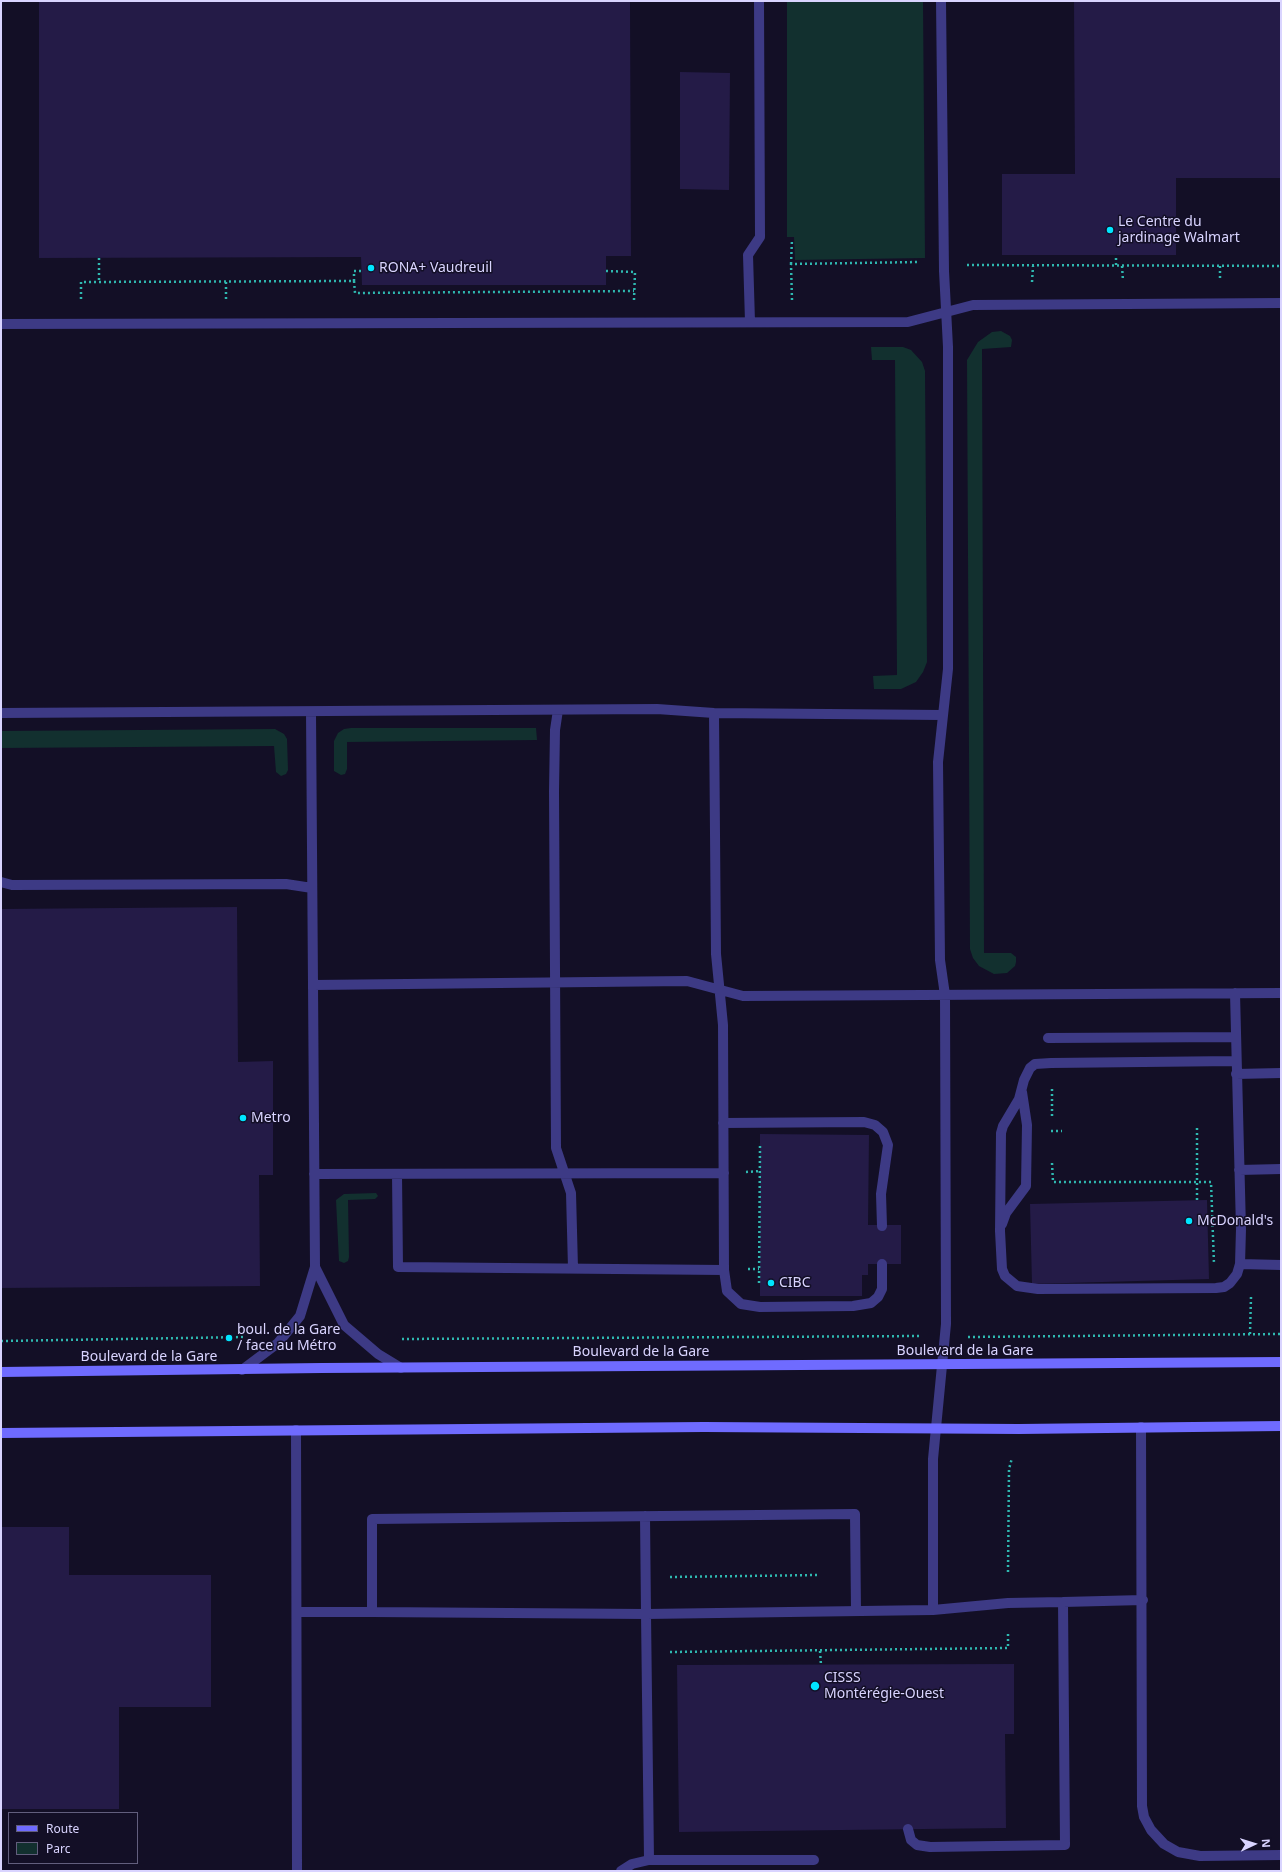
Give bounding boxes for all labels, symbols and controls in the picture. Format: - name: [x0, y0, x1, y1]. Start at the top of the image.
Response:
- place label: Le Centre du jardinage Walmart: [1118, 214, 1240, 246]
- marker: Le Centre du jardinage Walmart: [1105, 225, 1115, 235]
- place label: RONA+ Vaudreuil: [379, 260, 492, 276]
- marker: RONA+ Vaudreuil: [366, 263, 376, 273]
- place label: Metro: [251, 1110, 291, 1126]
- marker: Metro: [238, 1113, 248, 1123]
- place label: McDonald's: [1197, 1213, 1273, 1229]
- marker: McDonald's: [1184, 1216, 1194, 1226]
- place label: CIBC: [779, 1275, 811, 1291]
- marker: CIBC: [766, 1278, 776, 1288]
- place label: boul. de la Gare / face au Métro: [237, 1322, 340, 1354]
- marker: boul. de la Gare / face au Métro: [224, 1333, 234, 1343]
- street label: Boulevard de la Gare: [897, 1343, 1033, 1359]
- street label: Boulevard de la Gare: [573, 1344, 709, 1360]
- street label: Boulevard de la Gare: [81, 1349, 217, 1365]
- place label: CISSS Montérégie-Ouest: [824, 1670, 944, 1702]
- marker: CISSS Montérégie-Ouest: [809, 1680, 821, 1692]
- legend: [8, 1812, 138, 1864]
- text: Route: [46, 1820, 79, 1837]
- north arrow: [1234, 1824, 1274, 1864]
- text: N: [1259, 1838, 1274, 1848]
- text: Parc: [46, 1840, 70, 1857]

